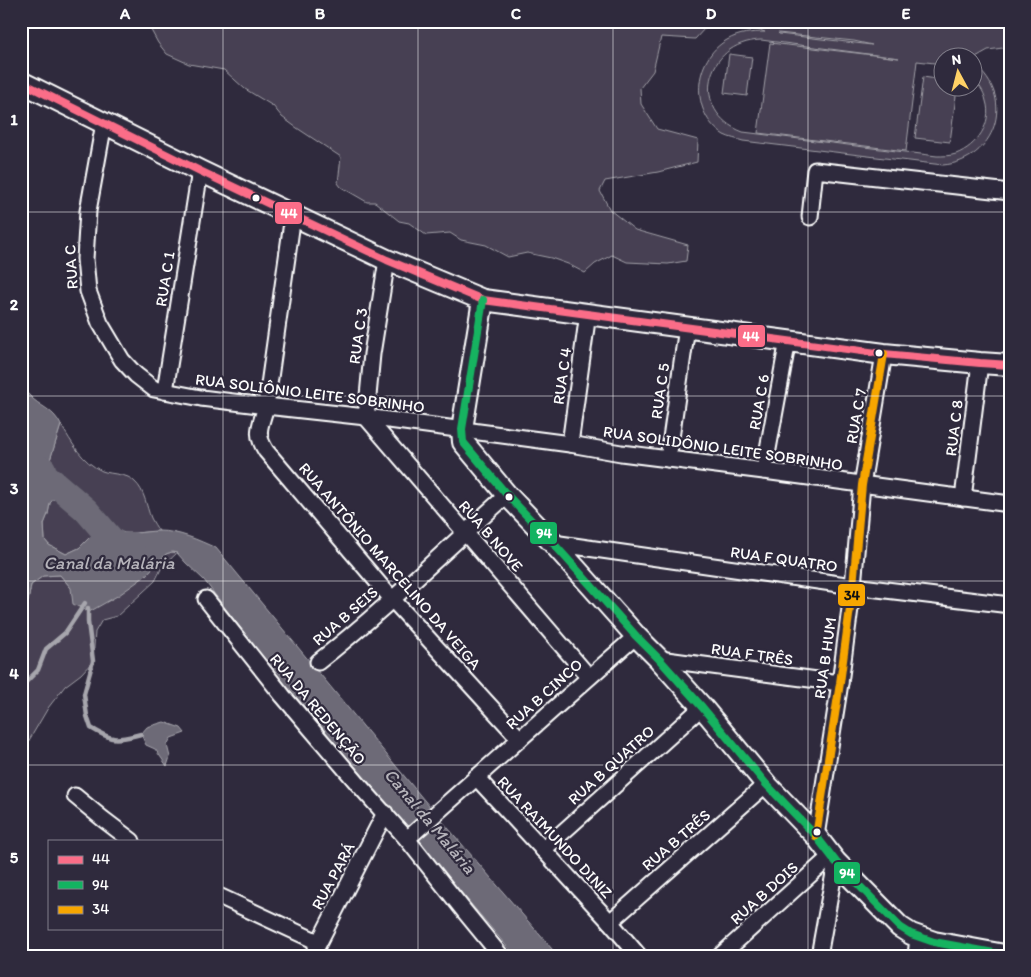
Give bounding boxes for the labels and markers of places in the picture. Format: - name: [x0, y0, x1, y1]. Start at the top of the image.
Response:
- unlabelled marker: [251, 193, 261, 203]
- unlabelled marker: [874, 348, 884, 358]
- unlabelled marker: [504, 492, 514, 502]
- unlabelled marker: [812, 827, 822, 837]

